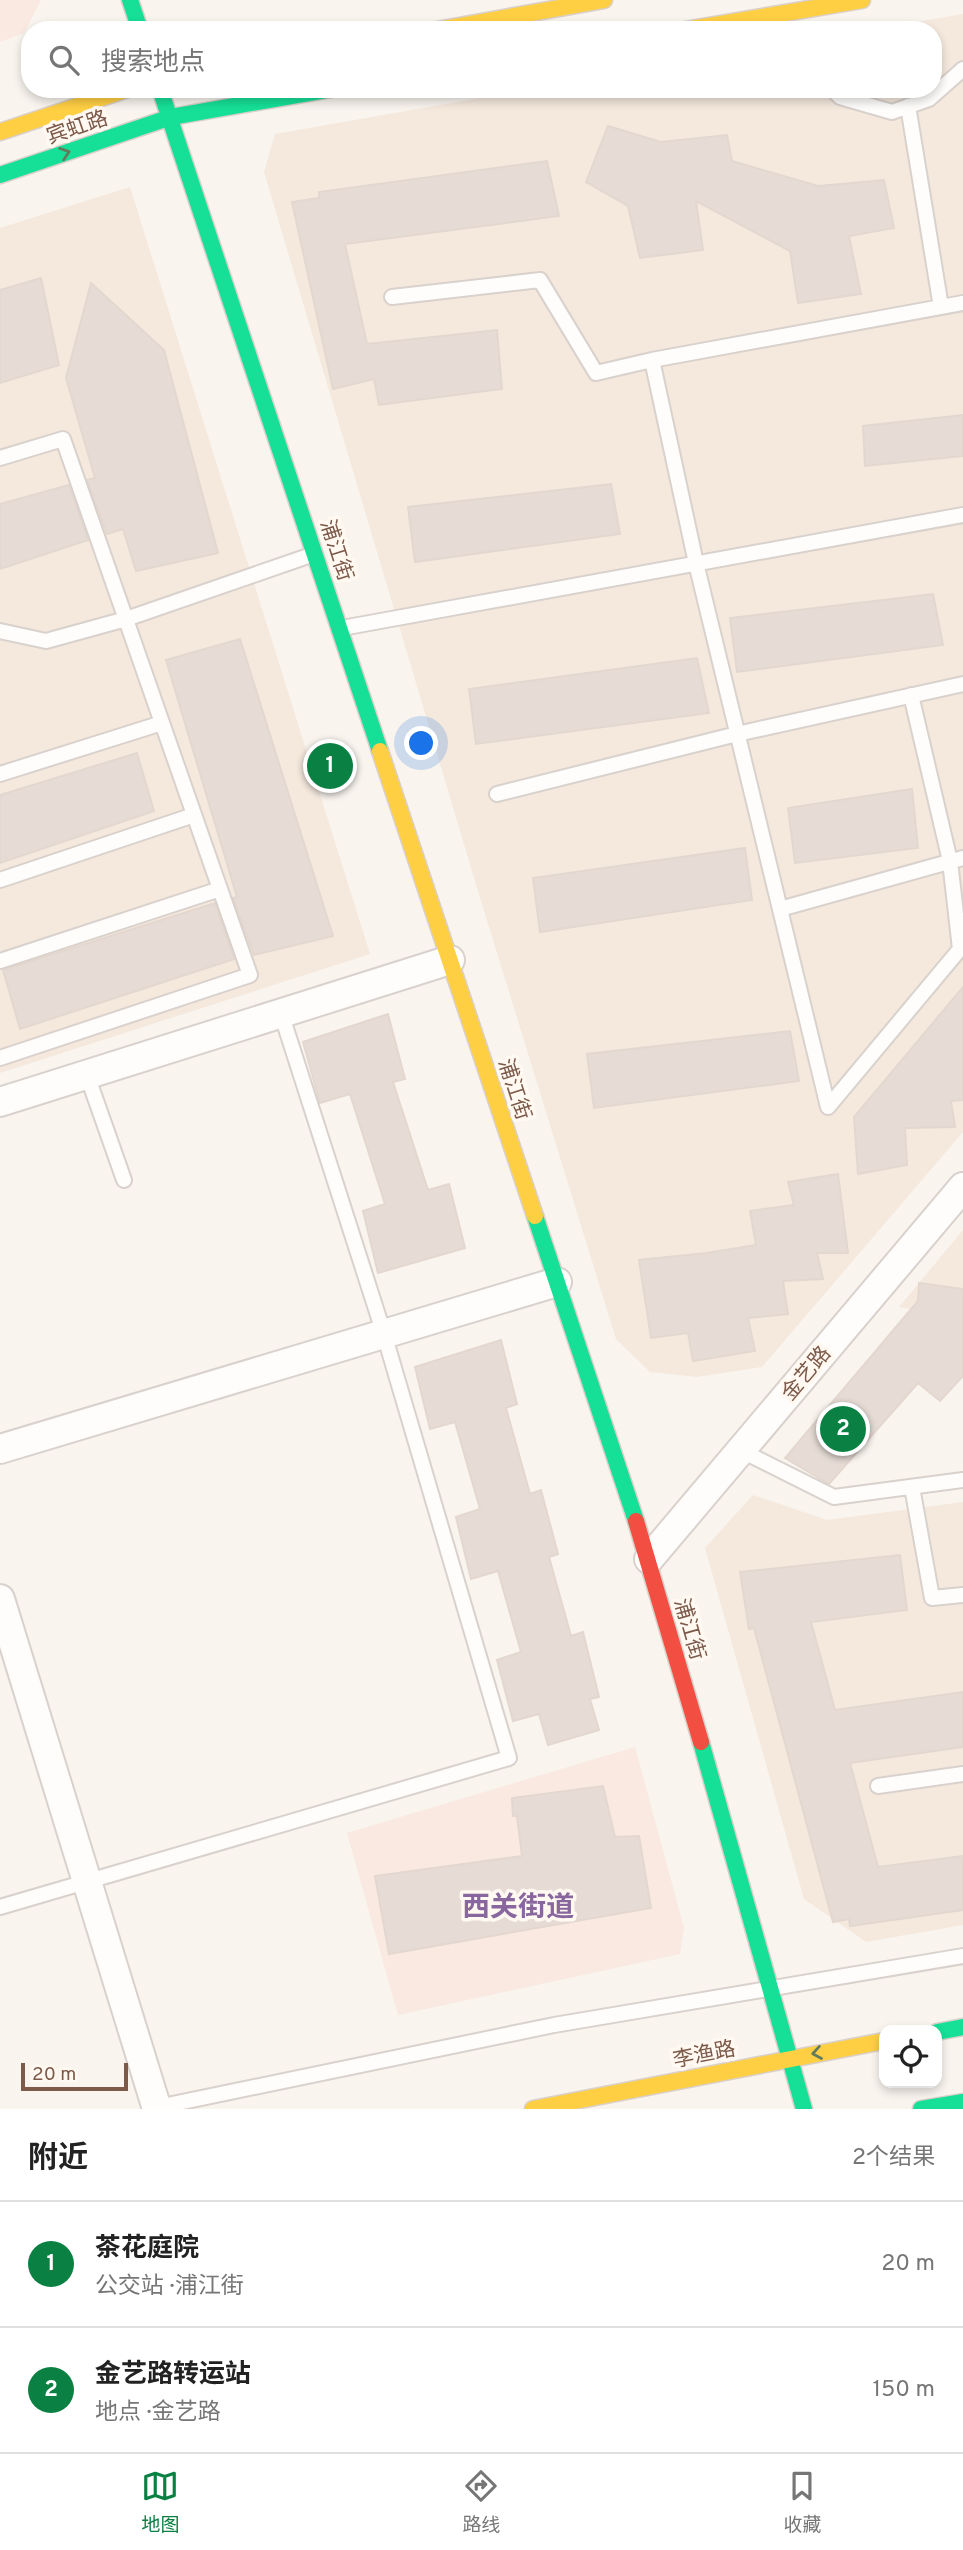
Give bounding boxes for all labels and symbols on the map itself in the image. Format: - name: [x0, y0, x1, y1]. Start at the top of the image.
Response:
- street label: 宾虹路: [43, 105, 112, 151]
- one-way arrow: [58, 147, 70, 161]
- street label: 浦江街: [313, 516, 358, 585]
- your location: [404, 726, 438, 760]
- pin: 1: [307, 740, 353, 792]
- street label: 浦江街: [491, 1055, 536, 1124]
- street label: 金艺路: [777, 1341, 838, 1407]
- pin: 2: [820, 1403, 866, 1455]
- street label: 浦江街: [667, 1595, 710, 1663]
- district label: 西关街道: [462, 1891, 574, 1927]
- street label: 李渔路: [671, 2036, 738, 2075]
- one-way arrow: [811, 2045, 823, 2060]
- scale bar: [21, 2060, 128, 2092]

